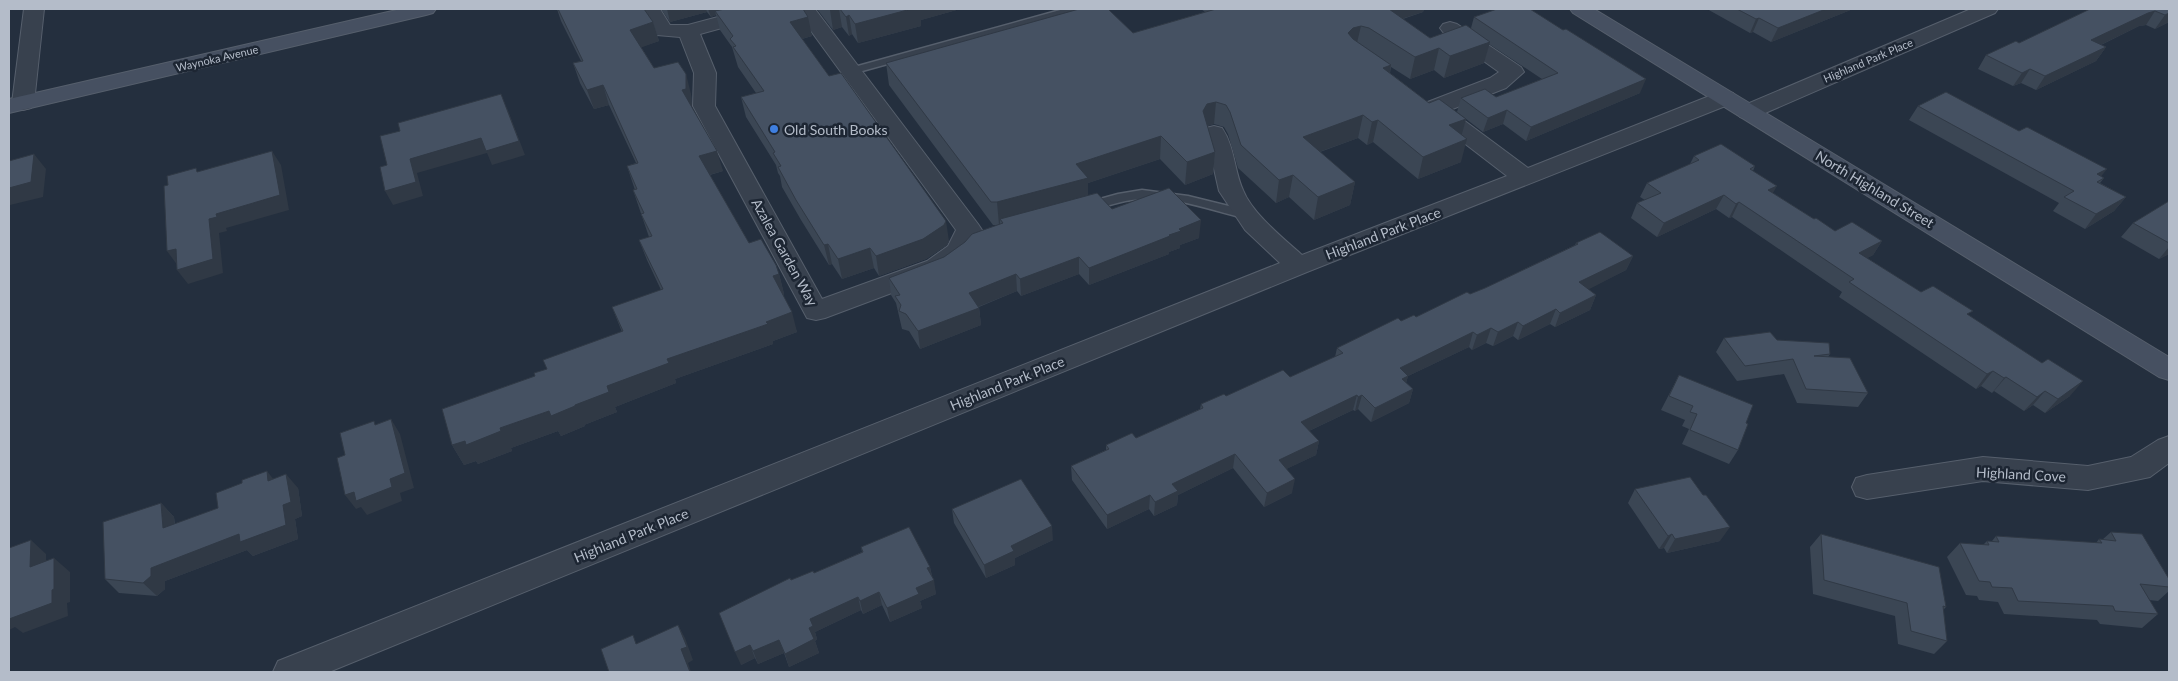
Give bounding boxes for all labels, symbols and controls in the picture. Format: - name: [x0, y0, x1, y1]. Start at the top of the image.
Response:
- street label: Highland Park Place: [1821, 35, 1915, 85]
- street label: Waynoka Avenue: [175, 42, 260, 74]
- place label: Old South Books: [784, 121, 888, 138]
- marker: Old South Books: [768, 123, 780, 135]
- street label: North Highland Street: [1813, 147, 1937, 231]
- street label: Azalea Garden Way: [748, 195, 822, 309]
- street label: Highland Park Place: [1323, 203, 1443, 263]
- street label: Highland Park Place: [947, 352, 1067, 414]
- street label: Highland Cove: [1976, 463, 2066, 485]
- street label: Highland Park Place: [571, 504, 691, 566]

